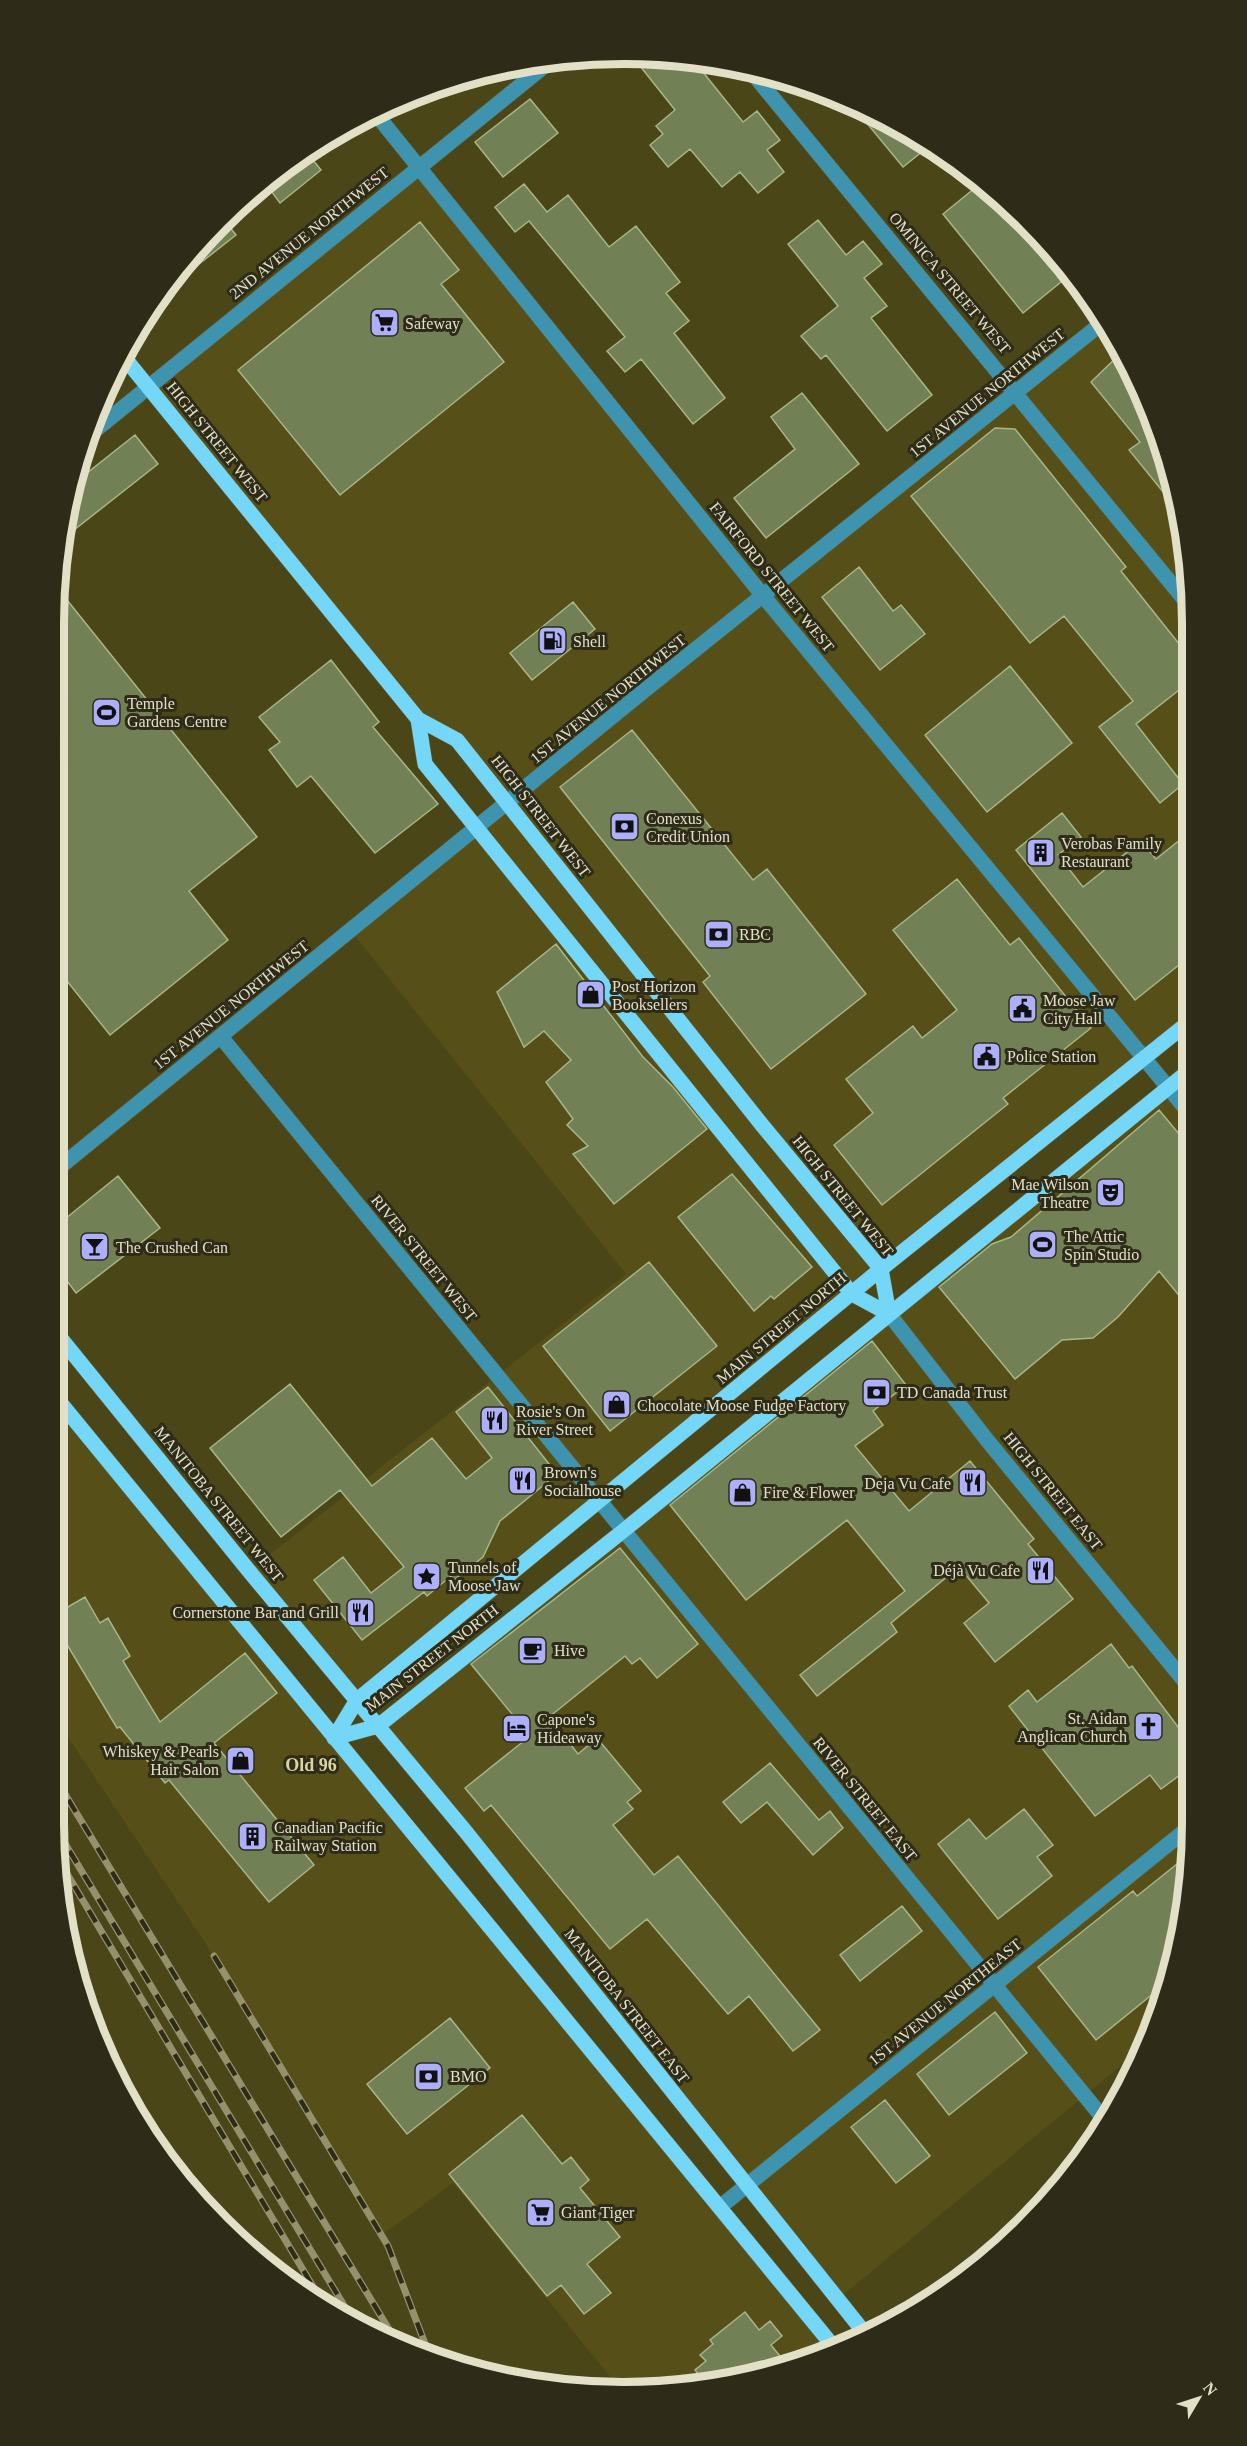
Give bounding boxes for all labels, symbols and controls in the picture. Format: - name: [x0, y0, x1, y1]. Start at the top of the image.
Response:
- street label: 2ND AVENUE NORTHWEST: [226, 163, 392, 302]
- street label: OMINICA STREET WEST: [886, 209, 1014, 357]
- supermarket icon: Safeway: [368, 307, 400, 339]
- place label: Safeway: [405, 315, 460, 333]
- street label: 1ST AVENUE NORTHWEST: [906, 325, 1068, 461]
- street label: HIGH STREET WEST: [163, 379, 271, 506]
- street label: FAIRFORD STREET WEST: [706, 499, 838, 655]
- fuel station icon: Shell: [536, 625, 568, 657]
- street label: 1ST AVENUE NORTHWEST: [527, 631, 689, 767]
- place label: Shell: [573, 633, 606, 650]
- place label: Temple Gardens Centre: [127, 695, 227, 730]
- sports icon: Temple Gardens Centre: [90, 696, 122, 728]
- street label: HIGH STREET WEST: [488, 752, 594, 880]
- place label: Conexus Credit Union: [646, 810, 730, 845]
- bank icon: Conexus Credit Union: [609, 811, 641, 843]
- place label: Verobas Family Restaurant: [1061, 835, 1162, 870]
- building icon: Verobas Family Restaurant: [1024, 836, 1056, 868]
- bank icon: RBC: [702, 918, 734, 950]
- place label: RBC: [739, 926, 771, 943]
- street label: 1ST AVENUE NORTHWEST: [150, 937, 312, 1073]
- place label: Post Horizon Booksellers: [612, 978, 696, 1013]
- shop icon: Post Horizon Booksellers: [575, 979, 607, 1011]
- place label: Moose Jaw City Hall: [1043, 992, 1116, 1028]
- public building icon: Moose Jaw City Hall: [1006, 993, 1038, 1025]
- public building icon: Police Station: [970, 1040, 1002, 1072]
- place label: Police Station: [1007, 1048, 1096, 1065]
- street label: HIGH STREET WEST: [789, 1133, 897, 1260]
- place label: Mae Wilson Theatre: [1011, 1176, 1089, 1211]
- theatre icon: Mae Wilson Theatre: [1094, 1177, 1126, 1209]
- street label: RIVER STREET WEST: [368, 1191, 480, 1325]
- place label: The Attic Spin Studio: [1064, 1228, 1139, 1264]
- sports icon: The Attic Spin Studio: [1027, 1229, 1059, 1261]
- bar icon: The Crushed Can: [79, 1231, 111, 1263]
- place label: The Crushed Can: [116, 1239, 228, 1256]
- street label: MAIN STREET NORTH: [713, 1269, 849, 1387]
- bank icon: TD Canada Trust: [860, 1376, 892, 1408]
- place label: TD Canada Trust: [897, 1384, 1008, 1401]
- shop icon: Chocolate Moose Fudge Factory: [600, 1389, 632, 1421]
- place label: Chocolate Moose Fudge Factory: [637, 1397, 846, 1415]
- place label: Rosie's On River Street: [516, 1403, 593, 1438]
- restaurant icon: Rosie's On River Street: [479, 1404, 511, 1436]
- street label: MANITOBA STREET WEST: [151, 1423, 287, 1585]
- street label: HIGH STREET EAST: [1000, 1429, 1106, 1553]
- place label: Brown's Socialhouse: [544, 1464, 621, 1499]
- restaurant icon: Brown's Socialhouse: [507, 1465, 539, 1497]
- restaurant icon: Deja Vu Cafe: [956, 1467, 988, 1499]
- place label: Deja Vu Cafe: [864, 1475, 951, 1493]
- shop icon: Fire & Flower: [726, 1476, 758, 1508]
- place label: Fire & Flower: [763, 1484, 855, 1501]
- restaurant icon: Déjà Vu Cafe: [1025, 1554, 1057, 1586]
- place label: Tunnels of Moose Jaw: [448, 1559, 521, 1594]
- place icon: Tunnels of Moose Jaw: [411, 1560, 443, 1592]
- place label: Déjà Vu Cafe: [933, 1562, 1020, 1580]
- restaurant icon: Cornerstone Bar and Grill: [344, 1596, 376, 1628]
- street label: MAIN STREET NORTH: [362, 1601, 502, 1715]
- place label: Cornerstone Bar and Grill: [172, 1604, 340, 1621]
- cafe icon: Hive: [517, 1634, 549, 1666]
- place label: Hive: [554, 1642, 585, 1659]
- place label: St. Aidan Anglican Church: [1017, 1710, 1127, 1746]
- place label: Capone's Hideaway: [537, 1711, 602, 1747]
- church icon: St. Aidan Anglican Church: [1132, 1711, 1164, 1743]
- hotel icon: Capone's Hideaway: [500, 1712, 532, 1744]
- street label: RIVER STREET EAST: [810, 1734, 920, 1865]
- place label: Whiskey & Pearls Hair Salon: [103, 1743, 219, 1778]
- shop icon: Whiskey & Pearls Hair Salon: [224, 1744, 256, 1776]
- district label: Old 96: [285, 1755, 337, 1775]
- place label: Canadian Pacific Railway Station: [274, 1819, 383, 1855]
- building icon: Canadian Pacific Railway Station: [237, 1820, 269, 1852]
- street label: MANITOBA STREET EAST: [561, 1925, 693, 2087]
- street label: 1ST AVENUE NORTHEAST: [865, 1935, 1025, 2069]
- bank icon: BMO: [413, 2060, 445, 2092]
- place label: BMO: [450, 2068, 486, 2085]
- supermarket icon: Giant Tiger: [524, 2196, 556, 2228]
- place label: Giant Tiger: [561, 2204, 635, 2222]
- north arrow: [1169, 2368, 1229, 2428]
- text: N: [1200, 2379, 1221, 2399]

